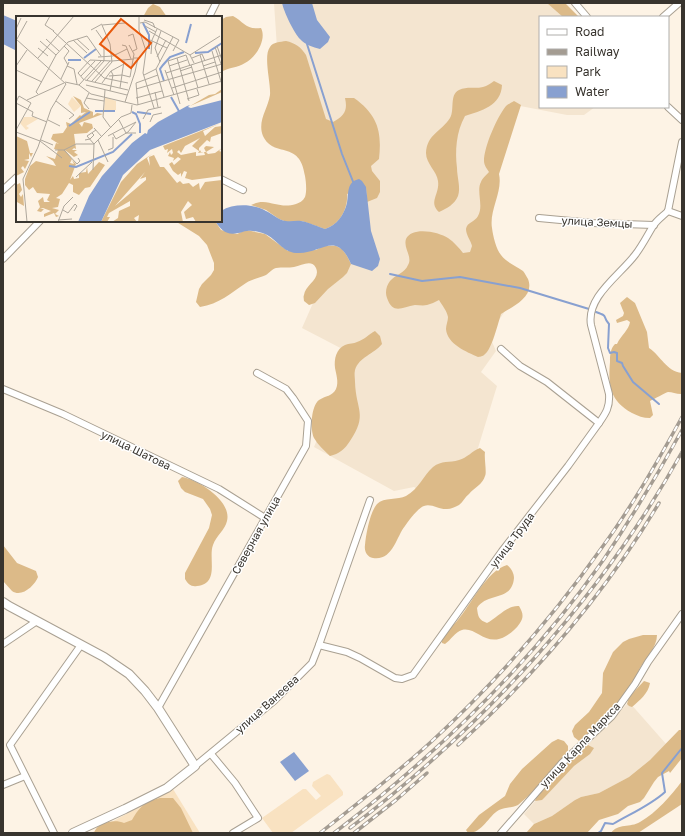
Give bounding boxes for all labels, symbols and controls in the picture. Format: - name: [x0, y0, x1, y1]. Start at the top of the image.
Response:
- inset map: [16, 16, 222, 222]
- legend: [539, 16, 669, 108]
- text: Road: [575, 24, 604, 39]
- text: Railway: [575, 44, 620, 59]
- text: Park: [575, 64, 601, 79]
- text: Water: [575, 84, 609, 99]
- street label: улица Земцы: [561, 213, 633, 230]
- street label: улица Шатова: [99, 427, 173, 472]
- street label: Северная улица: [229, 493, 282, 576]
- street label: улица Труда: [486, 509, 537, 570]
- street label: улица Ванеева: [232, 672, 301, 735]
- street label: улица Карла Маркса: [537, 699, 622, 790]

